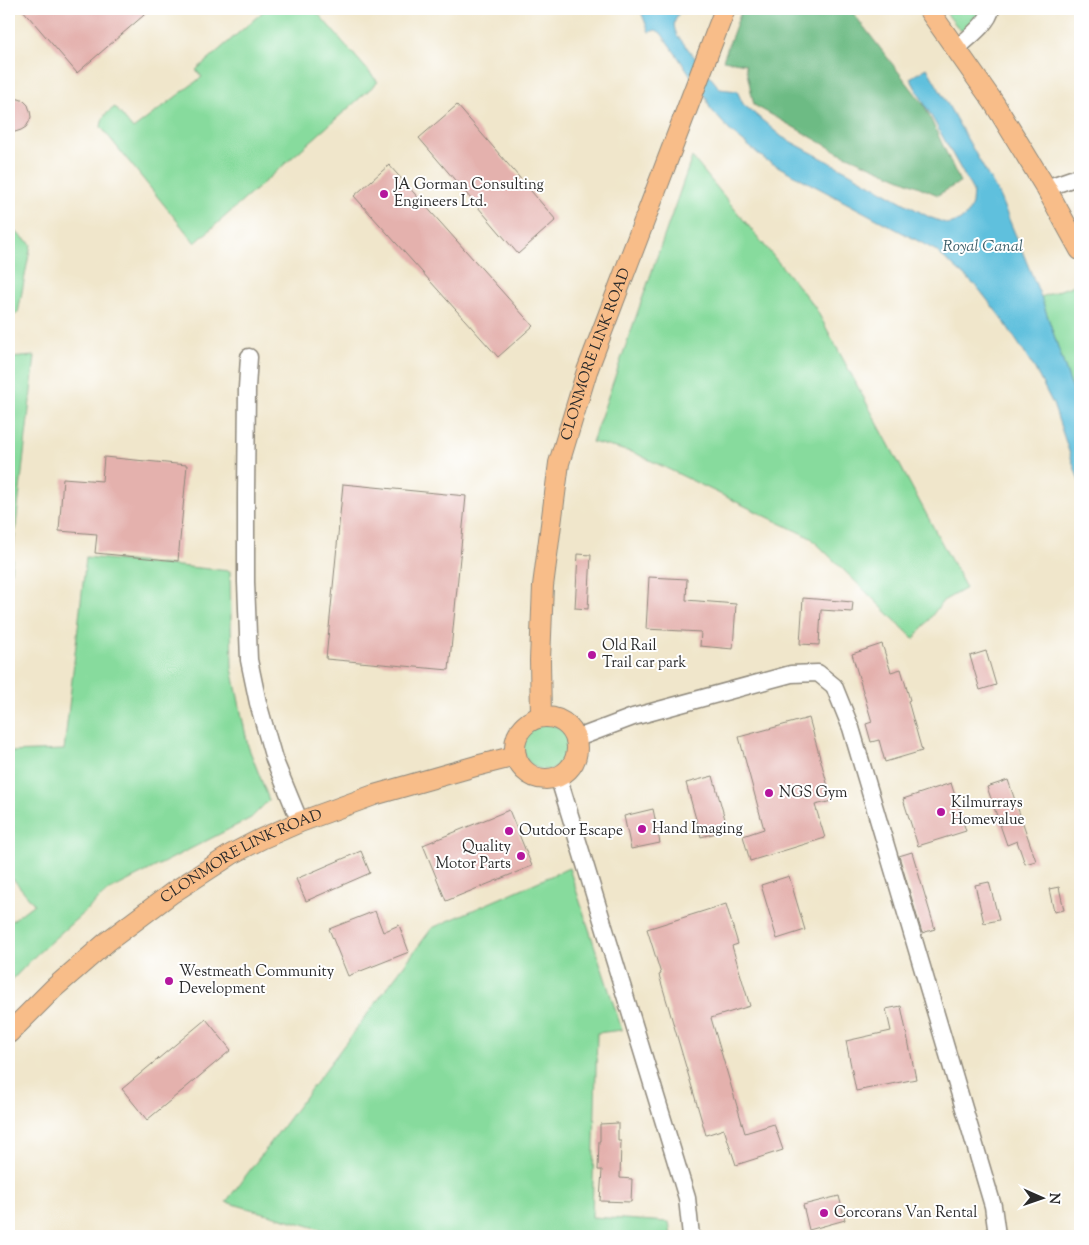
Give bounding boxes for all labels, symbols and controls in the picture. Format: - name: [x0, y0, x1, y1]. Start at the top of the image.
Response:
- place label: JA Gorman Consulting Engineers Ltd.: [393, 175, 544, 213]
- marker: JA Gorman Consulting Engineers Ltd.: [378, 188, 390, 200]
- water label: Royal Canal: [943, 236, 1023, 259]
- street label: CLONMORE LINK ROAD: [556, 265, 636, 443]
- place label: Old Rail Trail car park: [602, 636, 686, 674]
- marker: Old Rail Trail car park: [586, 649, 598, 661]
- place label: NGS Gym: [779, 783, 848, 804]
- marker: NGS Gym: [763, 787, 775, 799]
- place label: Kilmurrays Homevalue: [951, 793, 1025, 831]
- street label: CLONMORE LINK ROAD: [156, 804, 325, 909]
- marker: Kilmurrays Homevalue: [935, 806, 947, 818]
- place label: Hand Imaging: [652, 819, 743, 840]
- place label: Outdoor Escape: [519, 821, 623, 842]
- marker: Hand Imaging: [636, 823, 648, 835]
- marker: Outdoor Escape: [503, 825, 515, 837]
- place label: Quality Motor Parts: [436, 837, 512, 875]
- marker: Quality Motor Parts: [515, 850, 527, 862]
- place label: Westmeath Community Development: [179, 962, 335, 1000]
- marker: Westmeath Community Development: [163, 975, 175, 987]
- north arrow: [1016, 1172, 1066, 1222]
- text: N: [1043, 1192, 1063, 1204]
- place label: Corcorans Van Rental: [834, 1203, 977, 1224]
- marker: Corcorans Van Rental: [818, 1207, 830, 1219]

